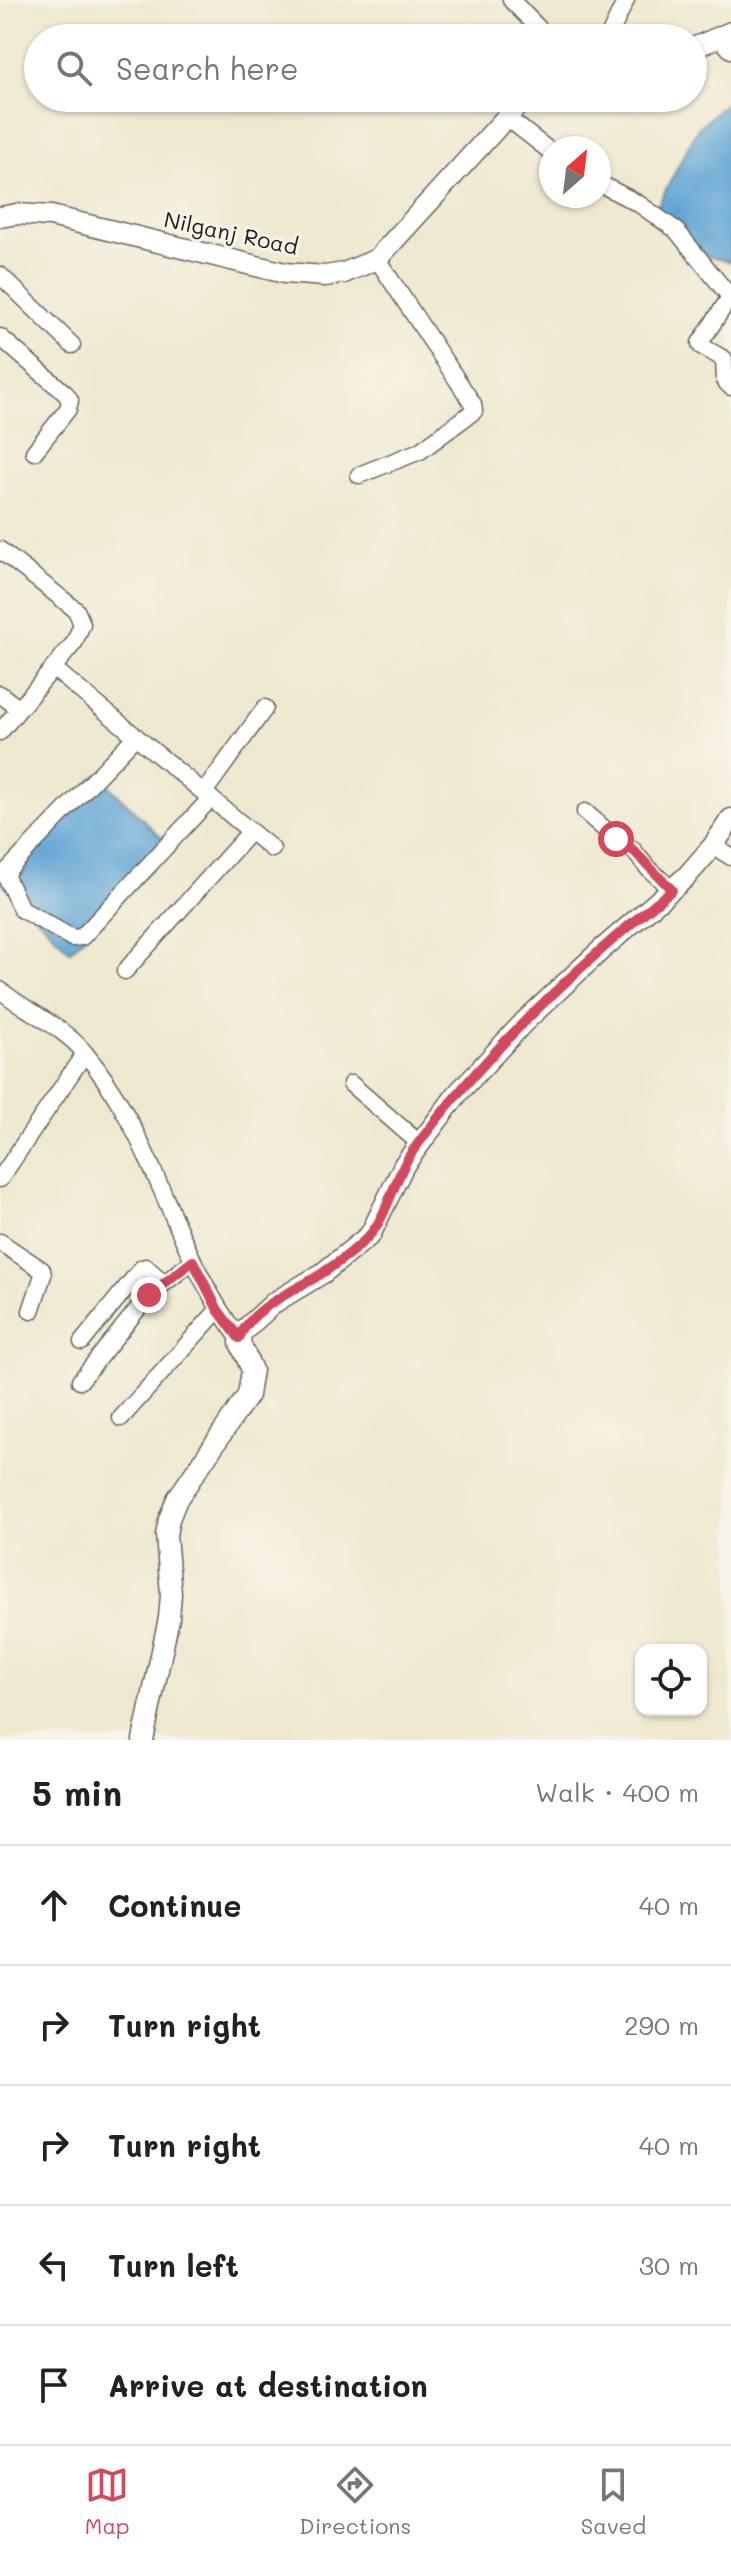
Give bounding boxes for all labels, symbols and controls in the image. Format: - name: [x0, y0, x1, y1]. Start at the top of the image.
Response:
- search box: [24, 24, 707, 112]
- icon: search: [52, 46, 96, 90]
- text: Search here: [116, 48, 299, 88]
- north arrow: [539, 136, 611, 208]
- street label: Nilganj Road: [161, 204, 301, 261]
- route start: [598, 821, 634, 857]
- route end: [131, 1277, 167, 1313]
- map controls: [635, 1644, 707, 1716]
- button: locate: [635, 1644, 707, 1716]
- text: 5 min: [32, 1770, 122, 1815]
- text: Walk · 400 m: [535, 1775, 699, 1809]
- icon: ahead: [32, 1883, 76, 1927]
- text: Continue: [108, 1885, 241, 1925]
- text: 40 m: [639, 1888, 699, 1922]
- icon: right: [32, 2003, 76, 2047]
- text: Turn right: [108, 2005, 261, 2045]
- text: 290 m: [624, 2008, 699, 2042]
- icon: right: [32, 2123, 76, 2167]
- text: Turn right: [108, 2125, 261, 2165]
- text: 40 m: [639, 2128, 699, 2162]
- icon: left: [32, 2243, 76, 2287]
- text: Turn left: [108, 2245, 239, 2285]
- text: 30 m: [639, 2248, 699, 2282]
- icon: arrive: [32, 2363, 76, 2407]
- text: Arrive at destination: [108, 2365, 428, 2405]
- tab: Map: [85, 2463, 130, 2540]
- tab: Directions: [299, 2463, 411, 2540]
- tab: Saved: [581, 2463, 646, 2540]

